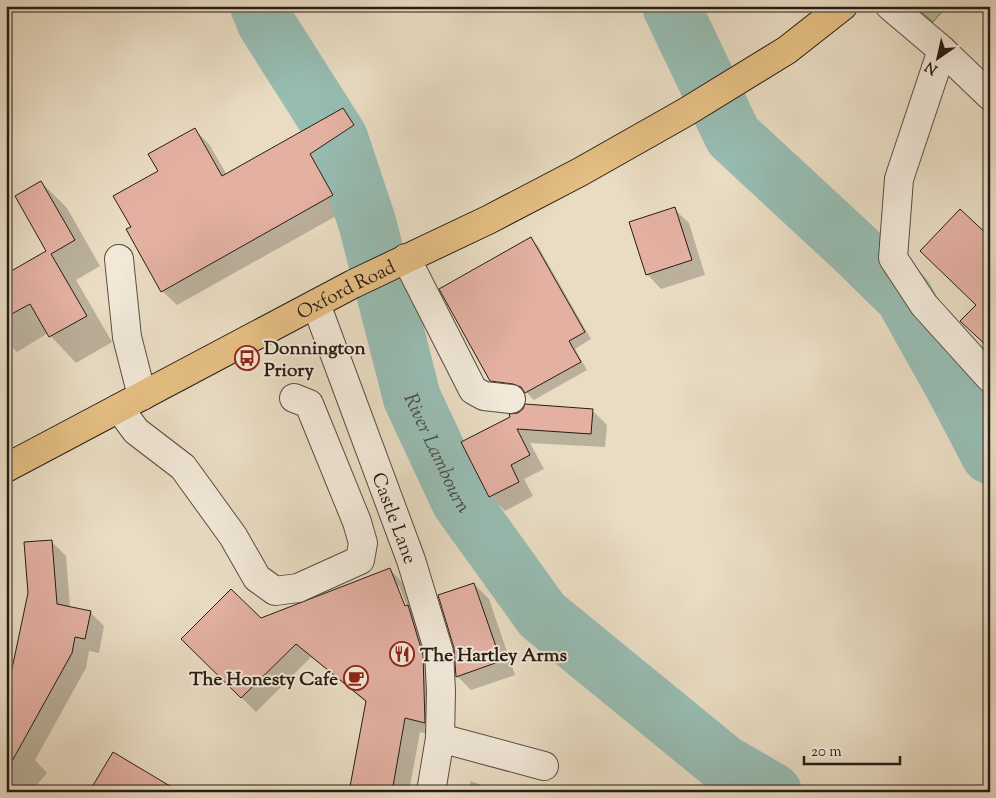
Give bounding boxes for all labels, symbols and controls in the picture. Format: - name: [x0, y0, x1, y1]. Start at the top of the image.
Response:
- north arrow: [914, 32, 964, 82]
- text: N: [922, 56, 942, 79]
- street label: Oxford Road: [292, 255, 401, 327]
- place label: Donnington Priory: [264, 336, 366, 385]
- bus stop icon: Donnington Priory: [234, 345, 260, 371]
- water label: River Lambourn: [395, 389, 477, 520]
- street label: Castle Lane: [364, 469, 422, 568]
- restaurant icon: The Hartley Arms: [389, 641, 415, 667]
- place label: The Hartley Arms: [420, 643, 567, 670]
- cafe icon: The Honesty Cafe: [343, 665, 369, 691]
- place label: The Honesty Cafe: [189, 667, 338, 694]
- scale bar: [804, 733, 900, 765]
- text: 20 m: [811, 742, 842, 763]

